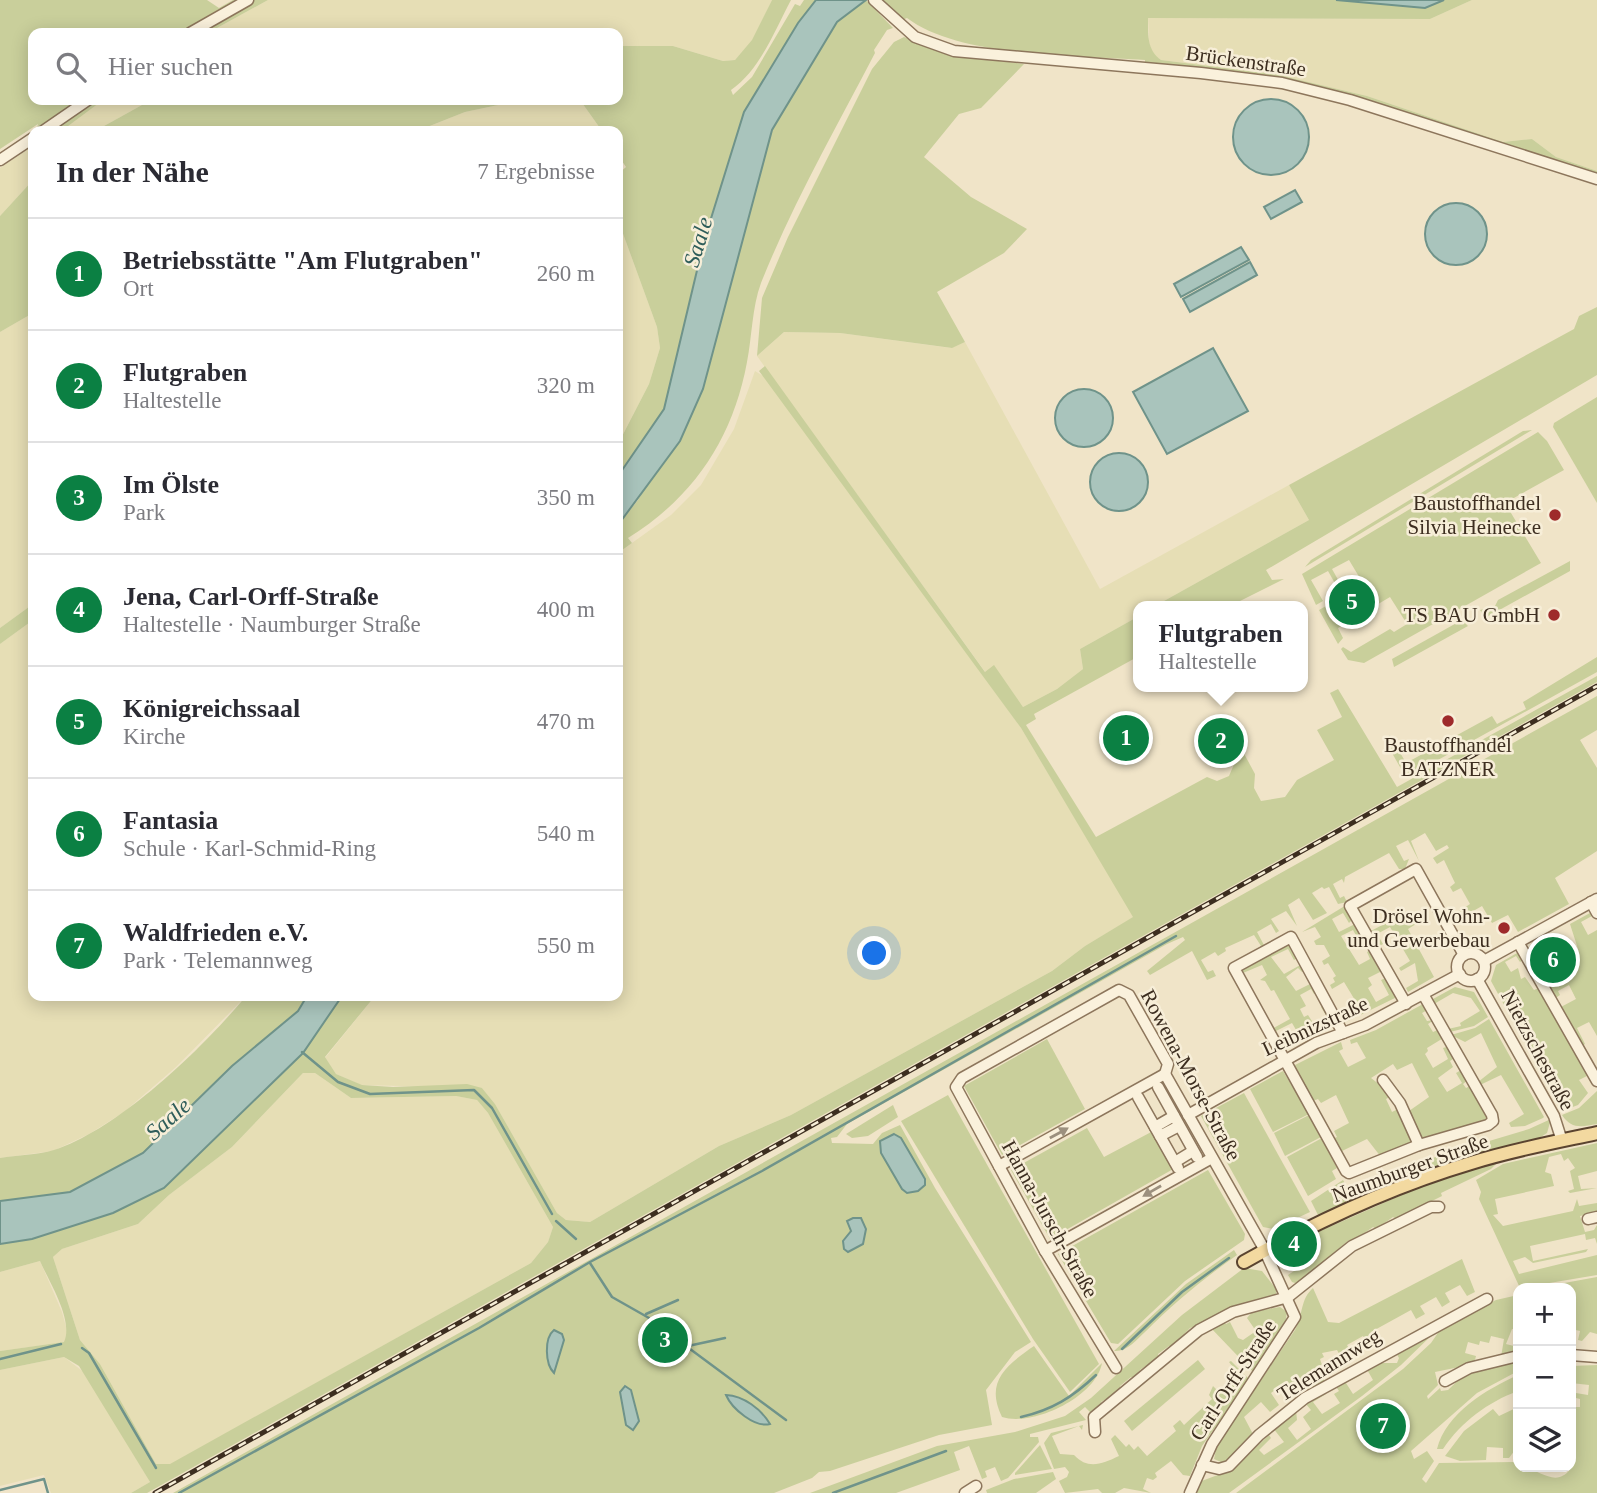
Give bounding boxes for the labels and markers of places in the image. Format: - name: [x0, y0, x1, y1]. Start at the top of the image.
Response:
- place label: Baustoffhandel Silvia Heinecke: [1407, 491, 1541, 539]
- marker: Baustoffhandel Silvia Heinecke: [1547, 507, 1563, 523]
- pin: 5: [1329, 576, 1375, 628]
- place label: TS BAU GmbH: [1403, 603, 1540, 627]
- marker: TS BAU GmbH: [1546, 607, 1562, 623]
- pin: 1: [1103, 712, 1149, 764]
- marker: Baustoffhandel BATZNER: [1440, 713, 1456, 729]
- pin: 2: [1198, 715, 1244, 767]
- place label: Baustoffhandel BATZNER: [1384, 733, 1512, 781]
- place label: Drösel Wohn- und Gewerbebau: [1347, 904, 1490, 952]
- marker: Drösel Wohn- und Gewerbebau: [1496, 920, 1512, 936]
- pin: 6: [1530, 934, 1576, 986]
- pin: 4: [1271, 1218, 1317, 1270]
- pin: 3: [642, 1314, 688, 1366]
- pin: 7: [1360, 1400, 1406, 1452]

